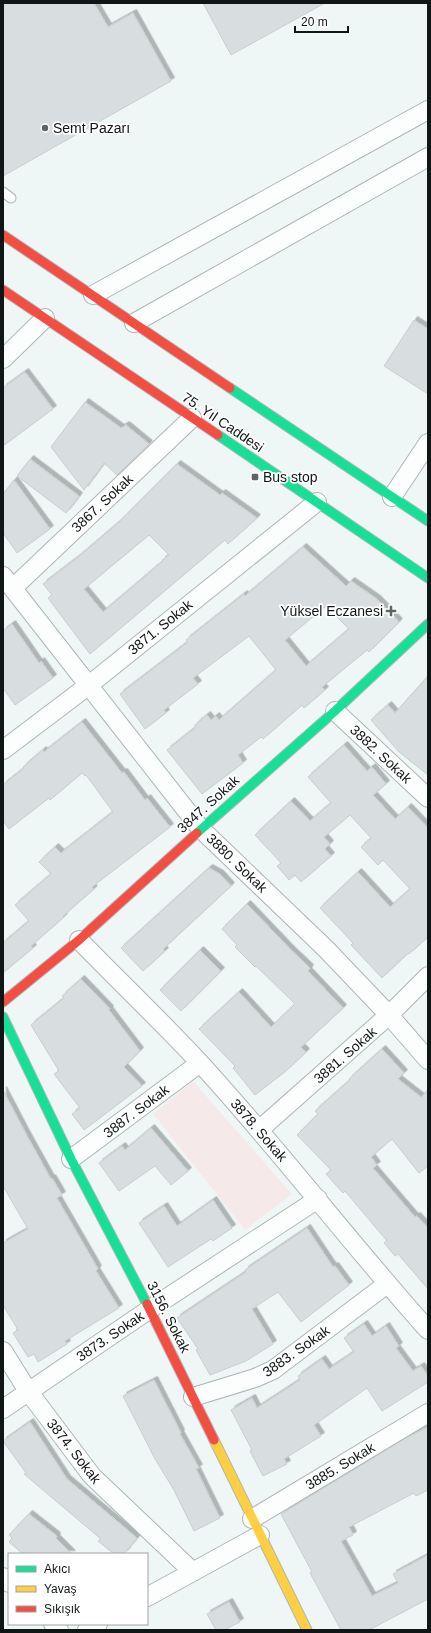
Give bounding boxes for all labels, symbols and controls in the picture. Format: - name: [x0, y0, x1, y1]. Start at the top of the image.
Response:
- scale bar: [295, 8, 348, 34]
- text: 20 m: [301, 15, 328, 29]
- place label: Semt Pazarı: [53, 120, 130, 136]
- marker: Semt Pazarı: [40, 123, 50, 133]
- street label: 75. Yıl Caddesi: [179, 389, 267, 455]
- place label: Bus stop: [263, 469, 318, 485]
- street label: 3867. Sokak: [68, 470, 137, 535]
- marker: Bus stop: [250, 472, 260, 482]
- street label: 3871. Sokak: [125, 596, 196, 658]
- place label: Yüksel Eczanesi: [280, 603, 383, 619]
- marker: Yüksel Eczanesi: [386, 606, 396, 616]
- street label: 3882. Sokak: [347, 722, 416, 787]
- street label: 3847. Sokak: [174, 771, 243, 836]
- street label: 3880. Sokak: [203, 830, 271, 896]
- street label: 3881. Sokak: [310, 1023, 380, 1087]
- street label: 3887. Sokak: [100, 1081, 173, 1141]
- street label: 3878. Sokak: [227, 1095, 291, 1165]
- street label: 3156. Sokak: [144, 1279, 194, 1356]
- street label: 3873. Sokak: [73, 1307, 148, 1364]
- street label: 3883. Sokak: [260, 1322, 333, 1380]
- street label: 3874. Sokak: [44, 1415, 105, 1487]
- street label: 3885. Sokak: [303, 1439, 378, 1493]
- legend: [8, 1553, 148, 1625]
- text: Akıcı: [44, 1562, 71, 1576]
- text: Yavaş: [44, 1582, 76, 1596]
- text: Sıkışık: [44, 1602, 81, 1616]

